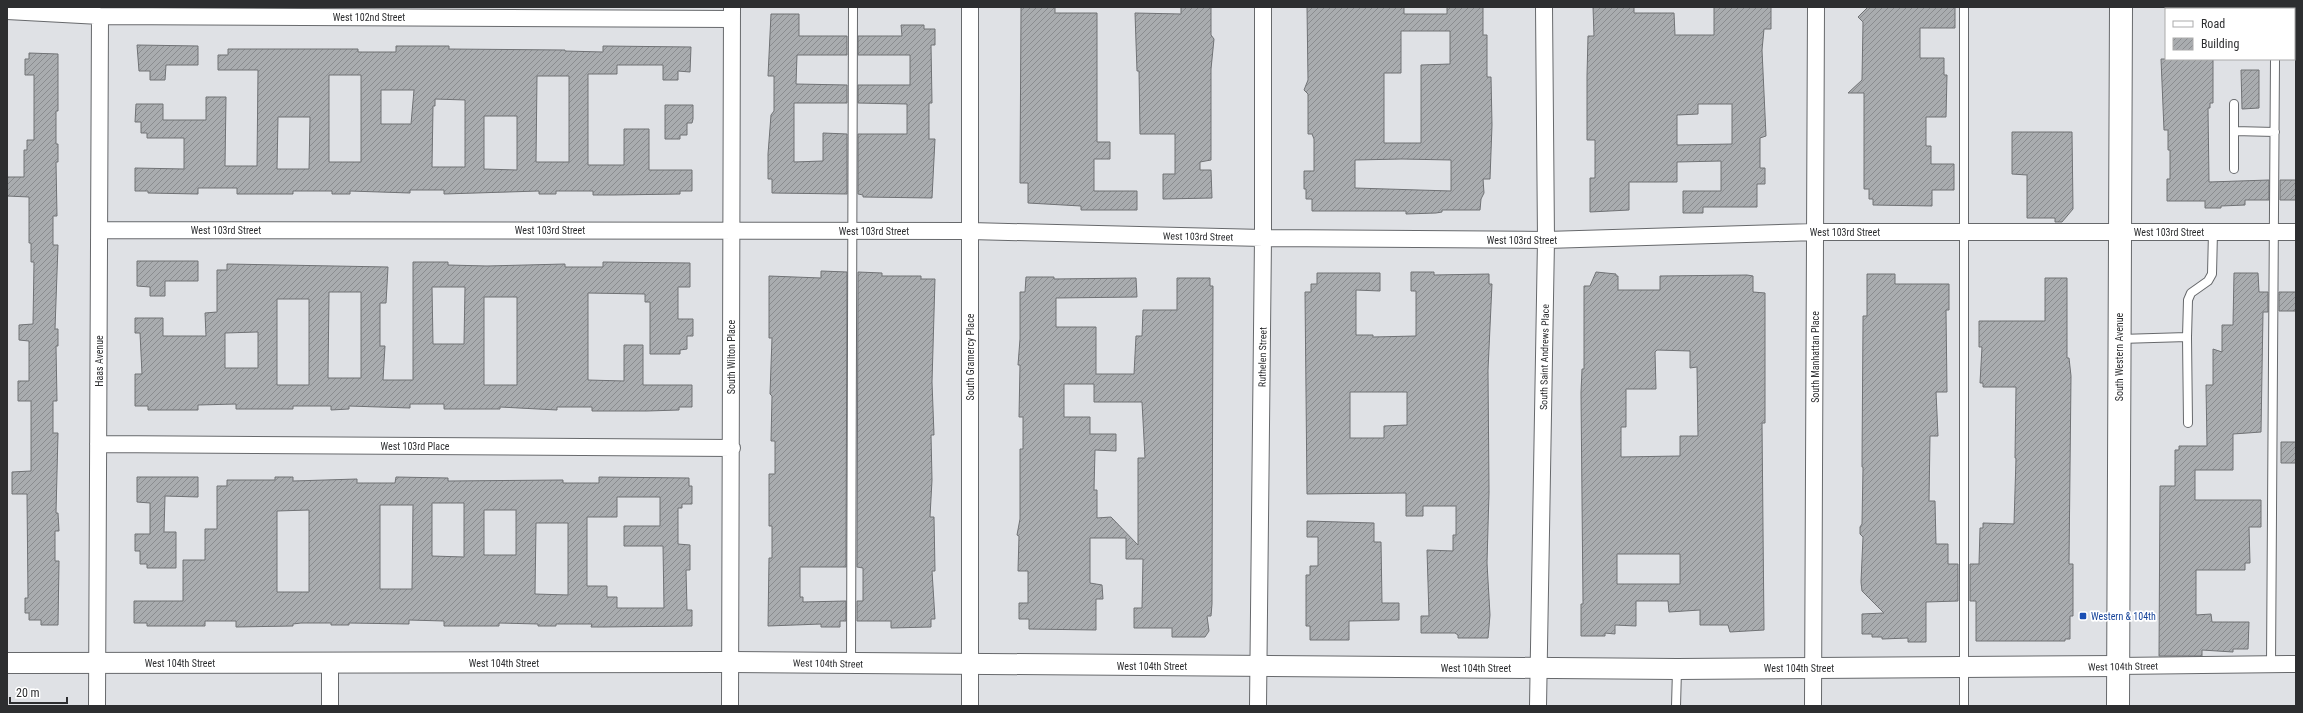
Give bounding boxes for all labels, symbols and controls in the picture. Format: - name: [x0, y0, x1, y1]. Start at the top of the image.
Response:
- legend: [2165, 8, 2295, 60]
- street label: West 102nd Street: [333, 12, 405, 23]
- text: Road: [2201, 17, 2225, 31]
- text: Building: [2201, 37, 2239, 51]
- street label: West 103rd Street: [191, 225, 261, 236]
- street label: West 103rd Street: [515, 225, 585, 236]
- street label: West 103rd Street: [839, 226, 909, 237]
- street label: West 103rd Street: [1810, 227, 1880, 238]
- street label: West 103rd Street: [2134, 227, 2204, 238]
- street label: West 103rd Street: [1163, 230, 1233, 243]
- street label: West 103rd Street: [1487, 235, 1557, 246]
- street label: South Saint Andrews Place: [1538, 304, 1551, 410]
- street label: South Manhattan Place: [1810, 311, 1821, 403]
- street label: South Western Avenue: [2114, 312, 2125, 401]
- street label: South Gramercy Place: [965, 313, 976, 400]
- street label: South Wilton Place: [726, 320, 737, 394]
- street label: Ruthelen Street: [1256, 327, 1269, 387]
- street label: Haas Avenue: [94, 335, 105, 387]
- street label: West 103rd Place: [381, 441, 450, 452]
- marker: Western & 104th: [2078, 611, 2088, 621]
- place label: Western & 104th: [2091, 611, 2156, 622]
- street label: West 104th Street: [793, 657, 863, 670]
- street label: West 104th Street: [145, 658, 215, 669]
- street label: West 104th Street: [469, 658, 539, 669]
- street label: West 104th Street: [2088, 660, 2158, 673]
- street label: West 104th Street: [1117, 661, 1187, 672]
- street label: West 104th Street: [1441, 663, 1511, 674]
- street label: West 104th Street: [1764, 663, 1834, 674]
- scale bar: [10, 679, 67, 705]
- text: 20 m: [16, 686, 40, 700]

